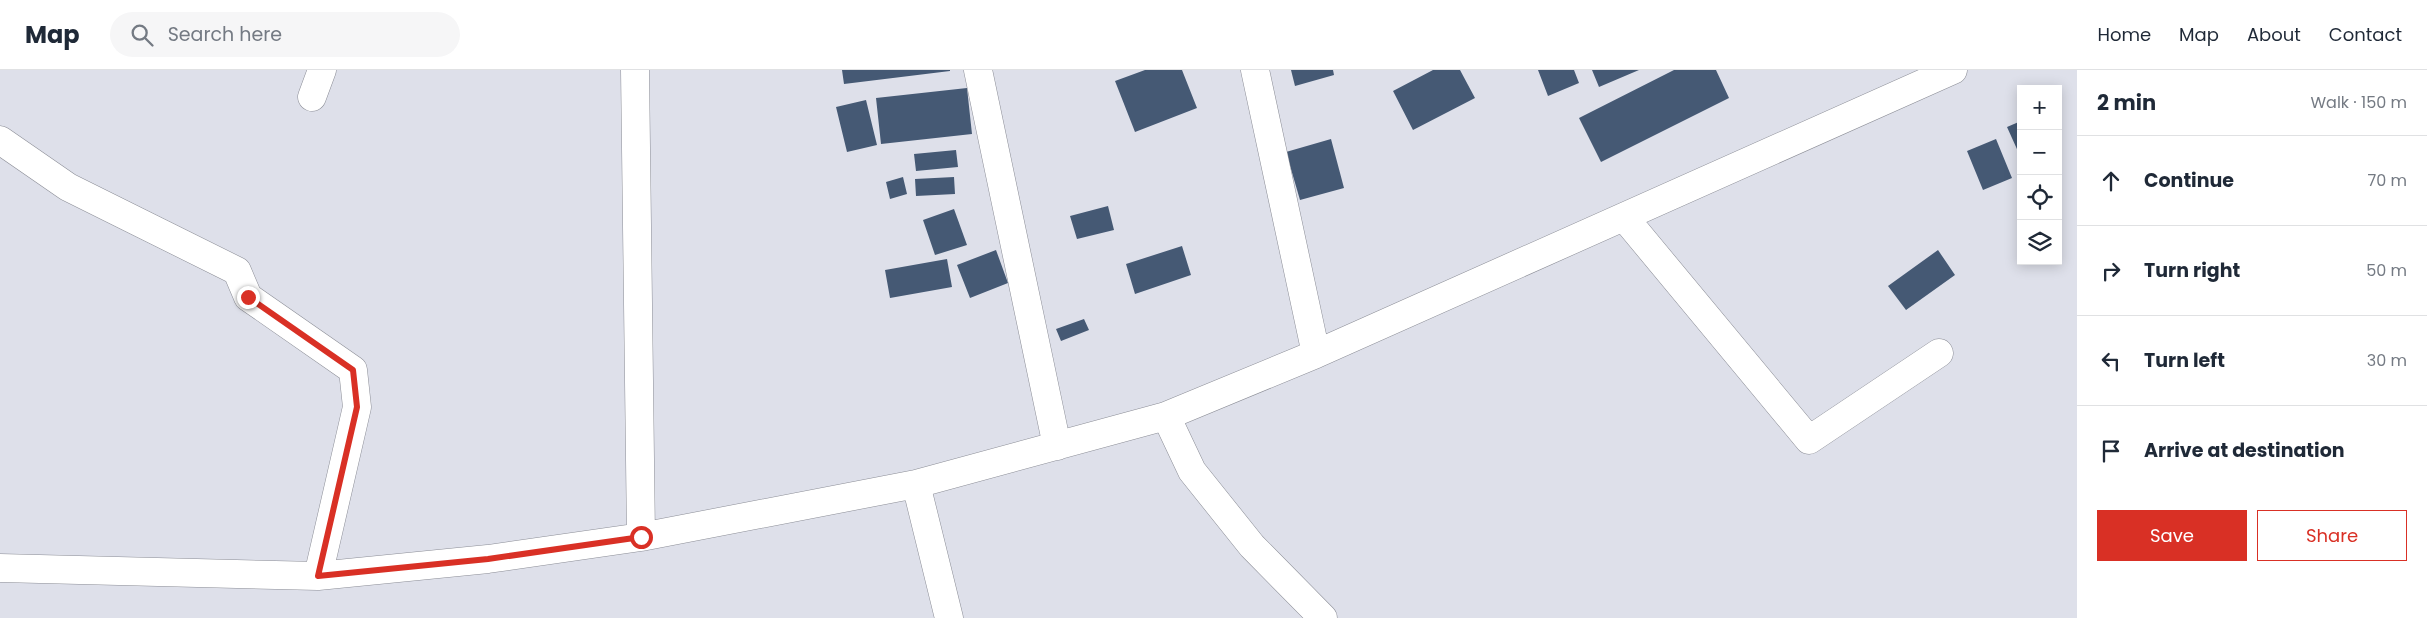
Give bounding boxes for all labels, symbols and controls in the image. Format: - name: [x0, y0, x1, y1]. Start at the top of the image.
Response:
- search box: [110, 12, 460, 57]
- text: Map: [25, 18, 80, 51]
- icon: search: [128, 21, 156, 49]
- text: Search here: [168, 21, 282, 48]
- text: Home: [2097, 22, 2151, 47]
- text: Map: [2179, 22, 2219, 47]
- text: About: [2247, 22, 2301, 47]
- text: Contact: [2329, 22, 2402, 47]
- map controls: [2017, 85, 2062, 265]
- button: +: [2017, 85, 2062, 130]
- text: 2 min: [2097, 88, 2156, 117]
- text: Walk · 150 m: [2310, 91, 2407, 114]
- button: −: [2017, 130, 2062, 175]
- icon: ahead: [2097, 167, 2125, 195]
- text: Continue: [2144, 167, 2234, 194]
- text: 70 m: [2367, 169, 2407, 192]
- button: locate: [2017, 175, 2062, 220]
- button: layers: [2017, 220, 2062, 265]
- icon: right: [2097, 257, 2125, 285]
- text: Turn right: [2144, 257, 2240, 284]
- text: 50 m: [2366, 259, 2407, 282]
- route end: [237, 286, 260, 309]
- icon: left: [2097, 347, 2125, 375]
- text: Turn left: [2144, 347, 2225, 374]
- text: 30 m: [2367, 349, 2407, 372]
- icon: arrive: [2097, 437, 2125, 465]
- text: Arrive at destination: [2144, 437, 2345, 464]
- button: Save: [2097, 510, 2247, 561]
- button: Share: [2257, 510, 2407, 561]
- route start: [630, 526, 653, 549]

